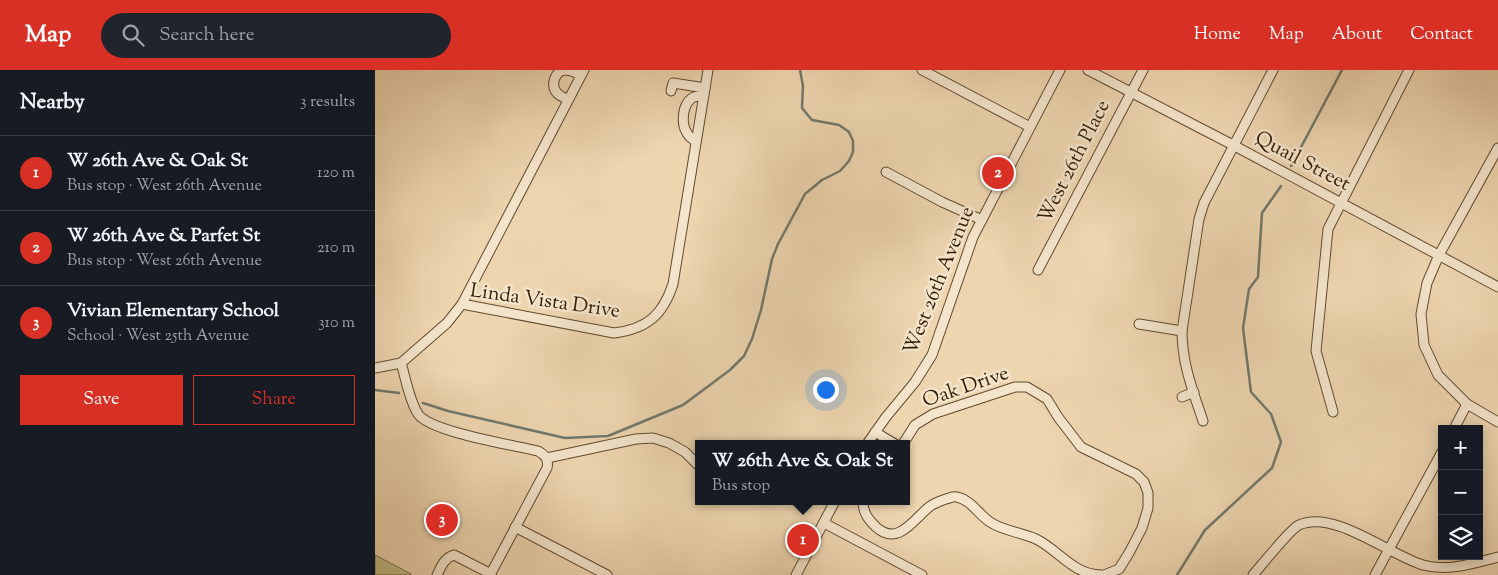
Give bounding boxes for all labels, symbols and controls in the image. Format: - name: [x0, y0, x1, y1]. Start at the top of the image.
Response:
- search box: [101, 13, 451, 58]
- text: Map: [25, 18, 71, 52]
- icon: search: [119, 21, 147, 49]
- text: Search here: [159, 22, 255, 49]
- text: Home: [1194, 22, 1241, 48]
- text: Map: [1269, 22, 1304, 48]
- text: About: [1332, 22, 1382, 48]
- text: Contact: [1410, 22, 1473, 48]
- text: Nearby: [20, 88, 85, 118]
- text: 3 results: [300, 91, 355, 114]
- street label: West 26th Place: [1031, 95, 1119, 229]
- street label: Quail Street: [1249, 125, 1355, 199]
- text: W 26th Ave & Oak St: [67, 148, 248, 175]
- pin: 2: [982, 154, 1014, 192]
- text: 1: [33, 162, 39, 185]
- text: 120 m: [317, 162, 355, 185]
- text: Bus stop · West 26th Avenue: [67, 175, 262, 198]
- street label: West 26th Avenue: [897, 203, 983, 359]
- text: W 26th Ave & Parfet St: [67, 223, 260, 250]
- text: 2: [32, 237, 40, 260]
- text: 210 m: [317, 237, 355, 260]
- text: Bus stop · West 26th Avenue: [67, 250, 262, 273]
- street label: Linda Vista Drive: [468, 277, 622, 327]
- text: Vivian Elementary School: [67, 298, 279, 325]
- text: 3: [33, 312, 39, 335]
- text: 310 m: [318, 312, 355, 335]
- text: School · West 25th Avenue: [67, 325, 249, 348]
- street label: Oak Drive: [919, 360, 1013, 416]
- button: Save: [20, 375, 183, 425]
- button: Share: [193, 375, 355, 425]
- your location: [813, 377, 839, 403]
- map controls: [1438, 425, 1483, 560]
- button: +: [1438, 425, 1483, 470]
- popup: [695, 440, 910, 505]
- text: W 26th Ave & Oak St: [712, 448, 893, 475]
- button: −: [1438, 470, 1483, 515]
- text: Bus stop: [712, 475, 770, 498]
- pin: 3: [426, 501, 458, 539]
- button: layers: [1438, 515, 1483, 560]
- pin: 1: [787, 521, 819, 559]

